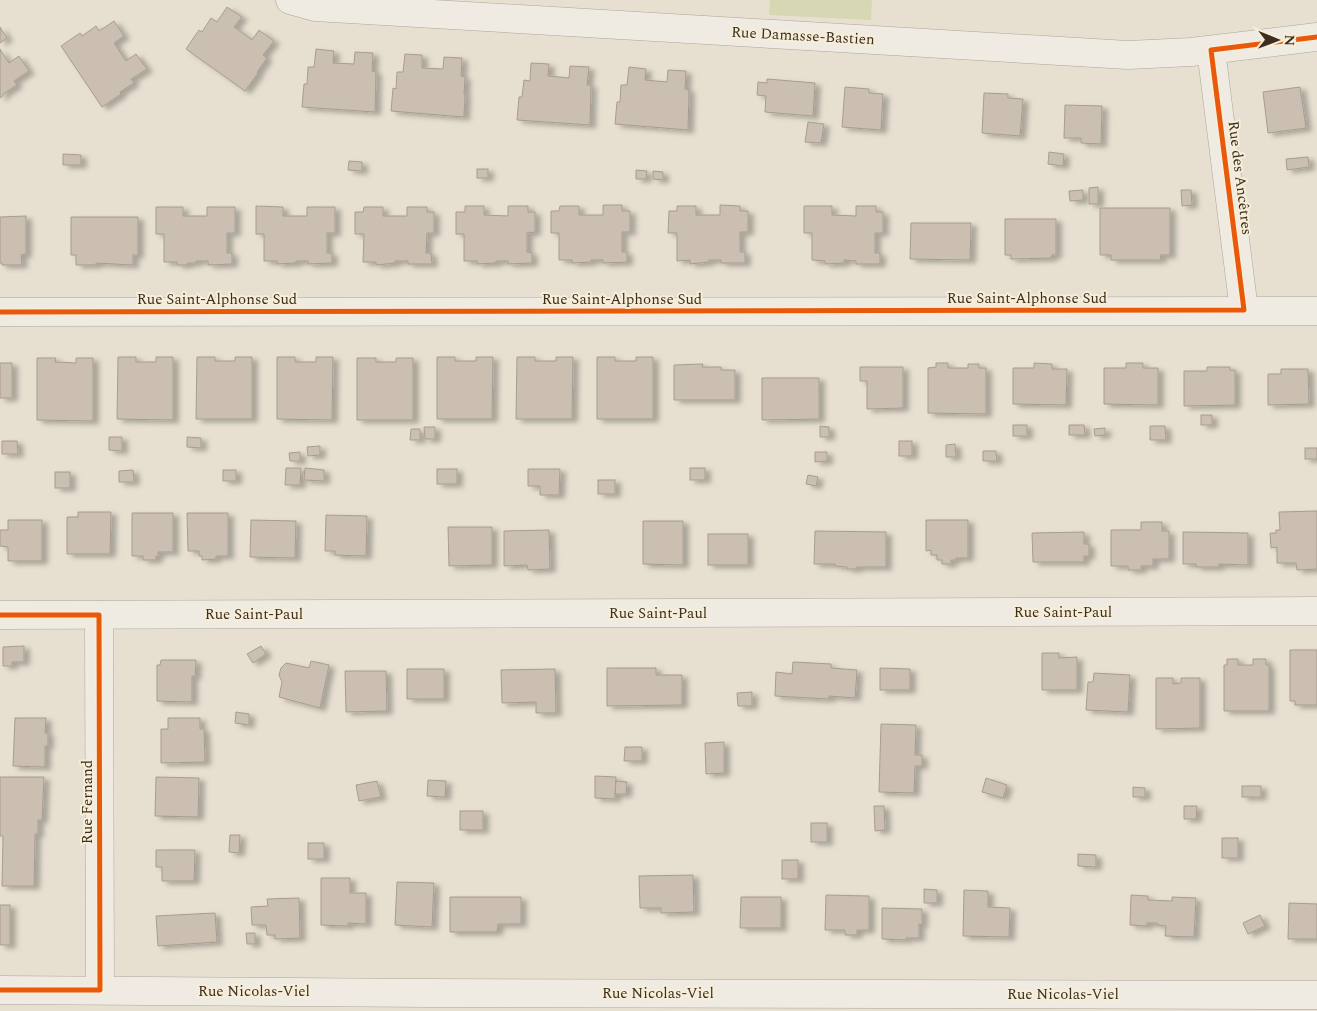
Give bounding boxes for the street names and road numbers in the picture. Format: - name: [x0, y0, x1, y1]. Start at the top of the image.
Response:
- street label: Rue Damasse-Bastien: [731, 21, 876, 51]
- street label: Rue des Ancêtres: [1222, 120, 1258, 236]
- street label: Rue Saint-Alphonse Sud: [947, 287, 1107, 310]
- street label: Rue Saint-Alphonse Sud: [137, 288, 297, 311]
- street label: Rue Saint-Alphonse Sud: [542, 288, 702, 311]
- street label: Rue Saint-Paul: [1014, 601, 1112, 624]
- street label: Rue Saint-Paul: [609, 602, 707, 625]
- street label: Rue Saint-Paul: [205, 603, 303, 626]
- street label: Rue Fernand: [76, 760, 99, 844]
- street label: Rue Nicolas-Viel: [198, 980, 310, 1003]
- street label: Rue Nicolas-Viel: [602, 982, 714, 1005]
- street label: Rue Nicolas-Viel: [1007, 983, 1119, 1006]

